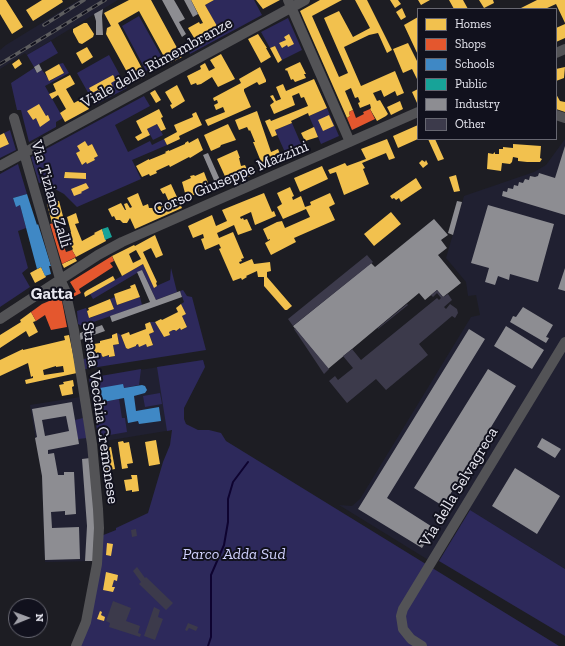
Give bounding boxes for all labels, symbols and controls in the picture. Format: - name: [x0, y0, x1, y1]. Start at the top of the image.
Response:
- legend: [417, 8, 557, 140]
- street label: Viale delle Rimembranze: [78, 13, 236, 113]
- text: Homes: [455, 17, 491, 31]
- text: Shops: [455, 37, 486, 51]
- text: Schools: [455, 57, 494, 71]
- text: Public: [455, 77, 487, 91]
- text: Industry: [455, 97, 500, 111]
- text: Other: [455, 117, 486, 131]
- street label: Corso Giuseppe Mazzini: [151, 137, 311, 219]
- street label: Via Tiziano Zalli: [26, 138, 76, 250]
- district label: Gatta: [31, 284, 73, 304]
- street label: Strada Vecchia Cremonese: [78, 321, 122, 505]
- street label: Via della Selvagreca: [416, 424, 502, 550]
- park label: Parco Adda Sud: [182, 544, 286, 564]
- north arrow: [8, 598, 48, 638]
- text: N: [33, 613, 46, 622]

